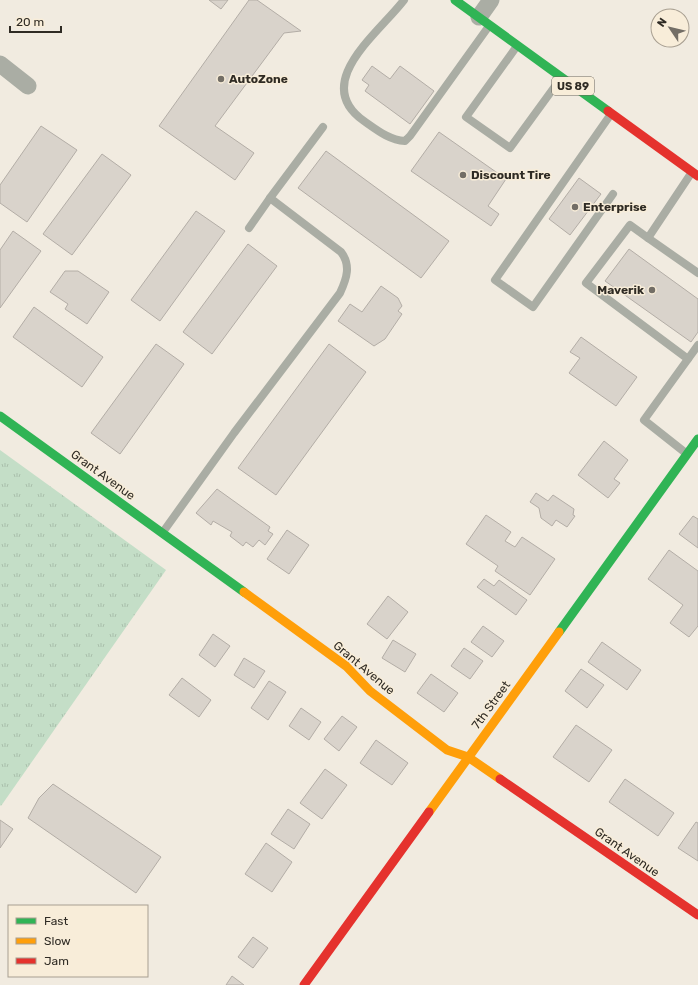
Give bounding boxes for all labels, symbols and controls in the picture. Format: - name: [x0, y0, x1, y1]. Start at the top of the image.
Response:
- scale bar: [10, 8, 61, 34]
- north arrow: [650, 8, 690, 48]
- text: 20 m: [16, 15, 44, 29]
- text: N: [655, 16, 670, 30]
- place label: AutoZone: [229, 72, 288, 86]
- marker: AutoZone: [216, 74, 226, 84]
- road number: US 89: [552, 77, 594, 95]
- place label: Discount Tire: [471, 168, 551, 182]
- marker: Discount Tire: [458, 170, 468, 180]
- place label: Enterprise: [583, 200, 647, 214]
- marker: Enterprise: [570, 202, 580, 212]
- place label: Maverik: [597, 283, 644, 297]
- marker: Maverik: [647, 285, 657, 295]
- street label: Grant Avenue: [68, 447, 138, 503]
- street label: Grant Avenue: [330, 638, 398, 698]
- street label: 7th Street: [469, 678, 513, 732]
- street label: Grant Avenue: [592, 825, 662, 880]
- legend: [8, 905, 148, 977]
- text: Fast: [44, 914, 68, 928]
- text: Slow: [44, 934, 71, 948]
- text: Jam: [44, 954, 69, 968]

